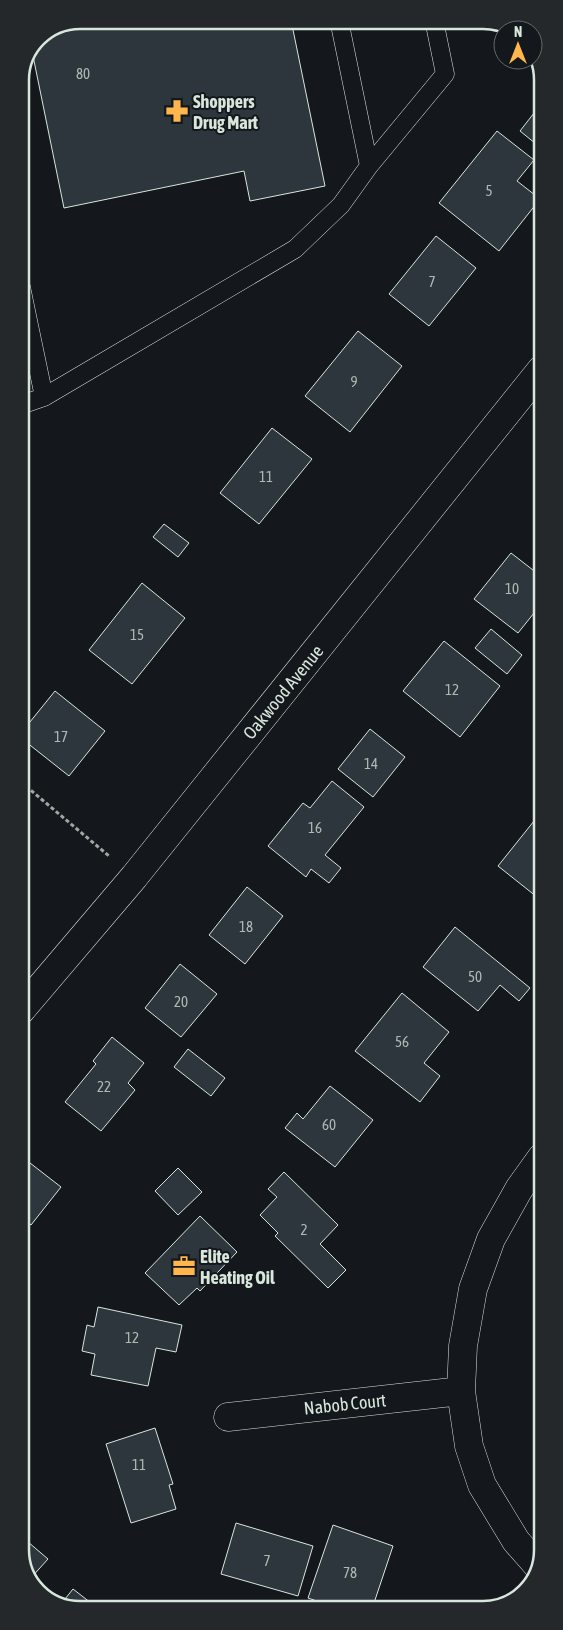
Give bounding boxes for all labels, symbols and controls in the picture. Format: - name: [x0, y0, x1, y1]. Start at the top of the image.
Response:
- north arrow: [493, 20, 543, 70]
- text: N: [514, 24, 522, 40]
- house number: 80: [76, 65, 90, 82]
- place label: Shoppers Drug Mart: [193, 91, 259, 133]
- pharmacy icon: Shoppers Drug Mart: [164, 98, 190, 124]
- house number: 5: [485, 182, 493, 199]
- house number: 7: [428, 273, 436, 290]
- house number: 9: [350, 373, 358, 390]
- house number: 11: [259, 468, 273, 485]
- house number: 10: [505, 580, 519, 597]
- house number: 15: [130, 626, 144, 643]
- street label: Oakwood Avenue: [239, 641, 327, 743]
- house number: 12: [445, 681, 459, 698]
- house number: 17: [54, 728, 68, 745]
- house number: 14: [364, 755, 378, 772]
- house number: 16: [308, 819, 322, 836]
- house number: 18: [239, 918, 253, 935]
- house number: 50: [468, 968, 482, 985]
- house number: 20: [174, 993, 188, 1010]
- house number: 56: [395, 1033, 409, 1050]
- house number: 22: [97, 1078, 111, 1095]
- house number: 60: [322, 1116, 336, 1133]
- house number: 2: [300, 1221, 308, 1238]
- place label: Elite Heating Oil: [200, 1246, 275, 1288]
- office icon: Elite Heating Oil: [171, 1253, 197, 1279]
- house number: 12: [125, 1329, 139, 1346]
- street label: Nabob Court: [303, 1389, 387, 1419]
- house number: 11: [132, 1456, 146, 1473]
- house number: 7: [263, 1552, 271, 1569]
- house number: 78: [343, 1564, 357, 1581]

